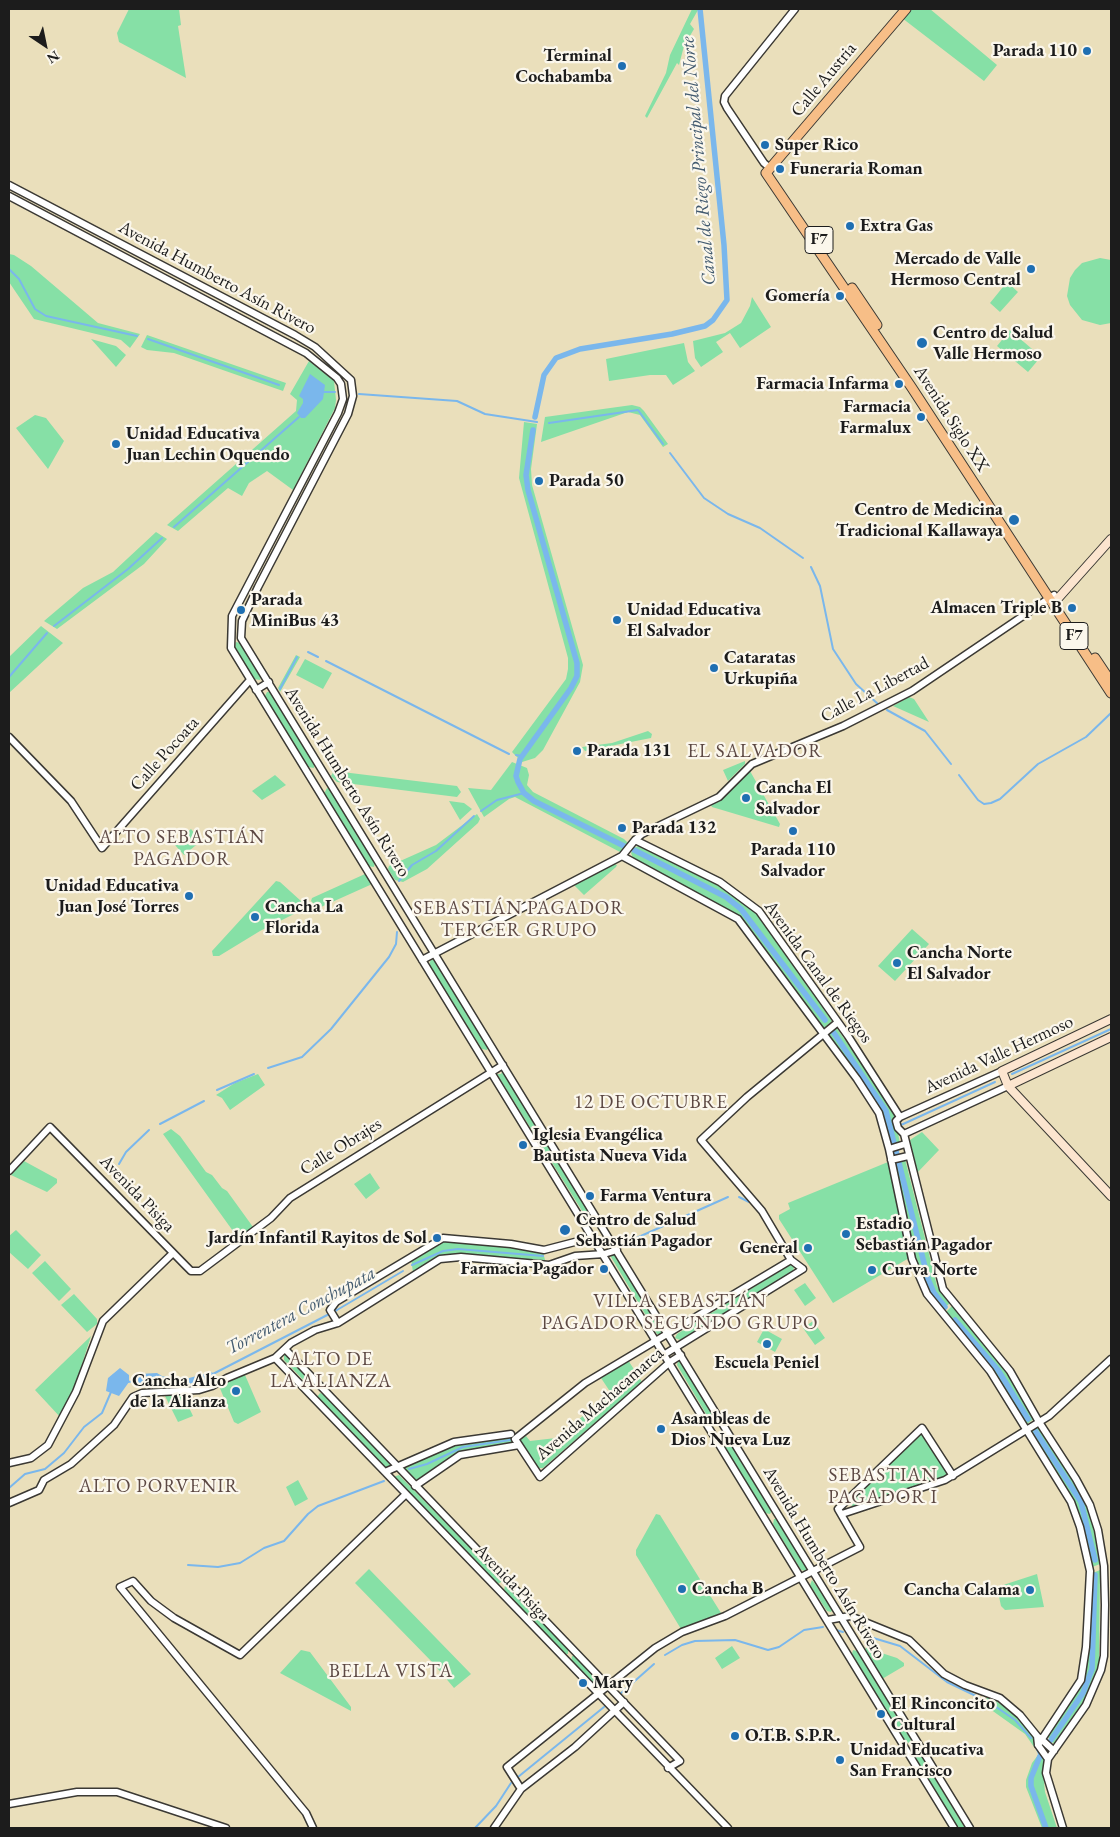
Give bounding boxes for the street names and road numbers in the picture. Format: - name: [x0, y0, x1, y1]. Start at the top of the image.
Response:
- street label: Calle Austria: [787, 38, 861, 122]
- street label: Avenida Humberto Asín Rivero: [115, 217, 319, 339]
- road number: F7: [805, 226, 833, 254]
- street label: Avenida Siglo XX: [909, 362, 993, 476]
- road number: F7: [1060, 622, 1088, 650]
- street label: Calle La Libertad: [817, 652, 933, 728]
- street label: Avenida Humberto Asín Rivero: [279, 683, 415, 881]
- street label: Calle Pocoata: [126, 712, 204, 796]
- street label: Avenida Canal de Riegos: [759, 897, 877, 1047]
- street label: Avenida Valle Hermoso: [921, 1011, 1077, 1099]
- street label: Calle Obrajes: [296, 1113, 386, 1181]
- street label: Avenida Pisiga: [95, 1151, 179, 1237]
- street label: Avenida Machacamarca: [532, 1343, 668, 1465]
- street label: Avenida Humberto Asín Rivero: [758, 1463, 890, 1663]
- street label: Avenida Pisiga: [470, 1540, 554, 1626]

